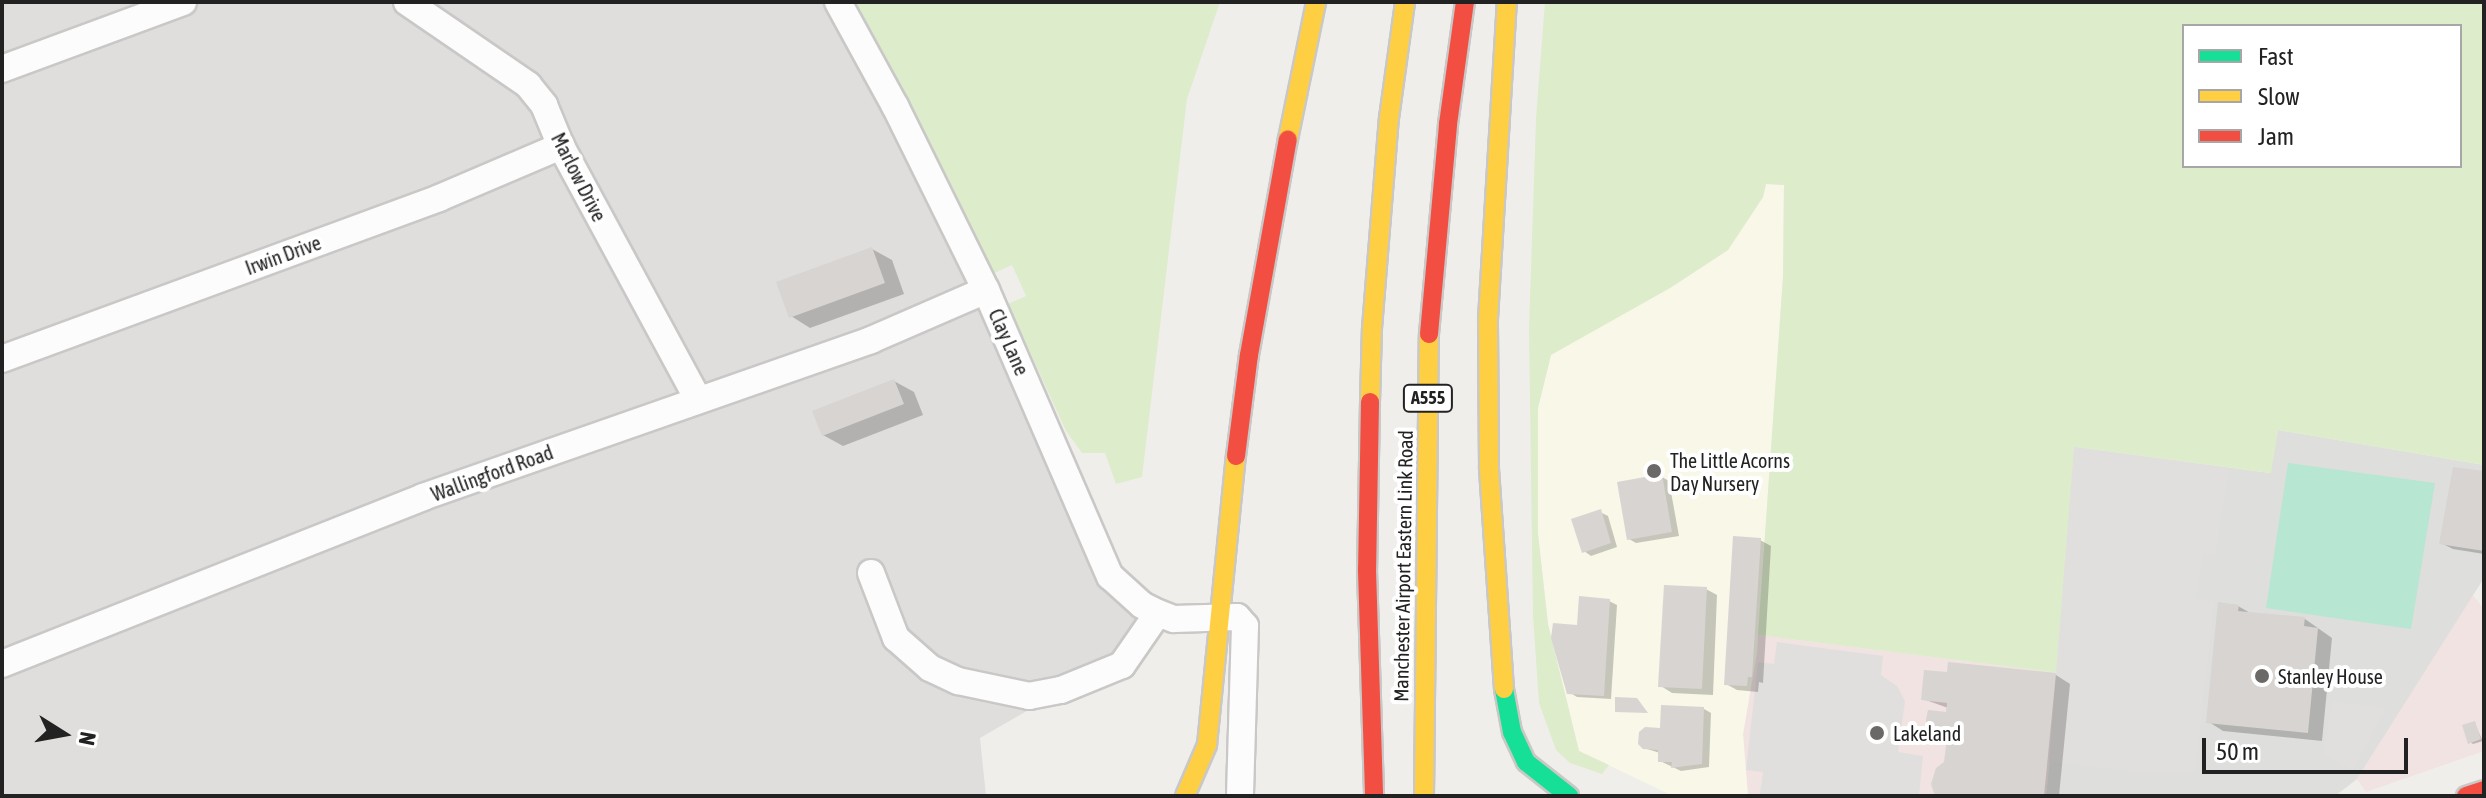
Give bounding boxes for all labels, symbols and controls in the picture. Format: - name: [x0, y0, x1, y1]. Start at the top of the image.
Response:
- legend: [2182, 24, 2462, 168]
- text: Fast: [2258, 43, 2294, 70]
- text: Slow: [2258, 83, 2300, 110]
- text: Jam: [2258, 123, 2294, 150]
- street label: Marlow Drive: [546, 129, 612, 225]
- street label: Irwin Drive: [242, 230, 324, 280]
- street label: Clay Lane: [984, 305, 1034, 379]
- road number: A555: [1402, 384, 1454, 412]
- street label: Manchester Airport Eastern Link Road: [1389, 430, 1417, 702]
- street label: Wallingford Road: [428, 440, 556, 506]
- place label: The Little Acorns Day Nursery: [1670, 448, 1790, 495]
- marker: The Little Acorns Day Nursery: [1645, 462, 1663, 480]
- place label: Stanley House: [2278, 664, 2383, 688]
- marker: Stanley House: [2253, 667, 2271, 685]
- north arrow: [24, 694, 104, 774]
- place label: Lakeland: [1893, 721, 1961, 745]
- scale bar: [2206, 722, 2412, 772]
- marker: Lakeland: [1868, 724, 1886, 742]
- text: N: [74, 730, 102, 747]
- text: 50 m: [2216, 738, 2259, 765]

